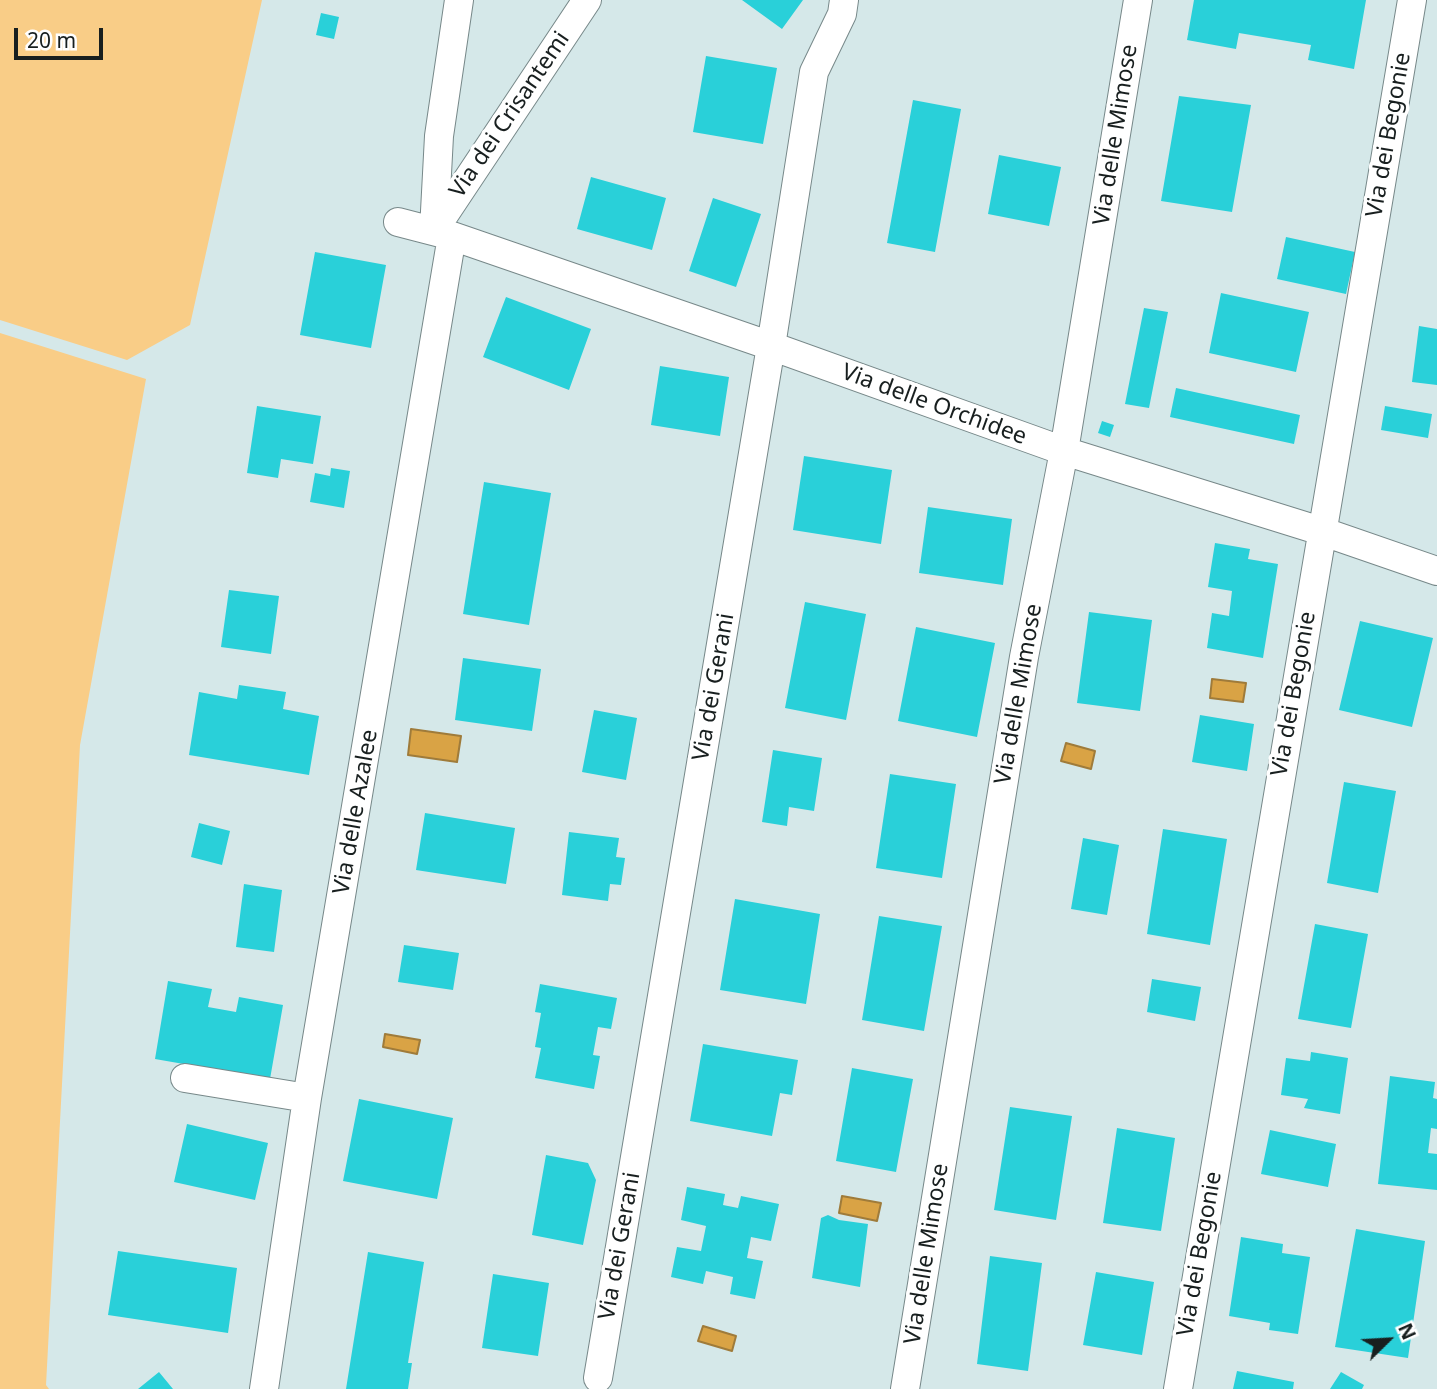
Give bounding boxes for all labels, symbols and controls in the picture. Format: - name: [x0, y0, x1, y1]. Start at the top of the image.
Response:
- scale bar: [18, 14, 107, 58]
- text: 20 m: [27, 26, 76, 54]
- street label: Via dei Crisantemi: [444, 27, 576, 203]
- street label: Via delle Mimose: [1088, 43, 1144, 227]
- street label: Via dei Begonie: [1361, 50, 1417, 220]
- street label: Via delle Orchidee: [838, 359, 1030, 451]
- street label: Via delle Mimose: [990, 602, 1048, 786]
- street label: Via dei Begonie: [1266, 609, 1322, 779]
- street label: Via dei Gerani: [687, 611, 741, 763]
- street label: Via delle Azalee: [328, 727, 384, 897]
- street label: Via delle Mimose: [899, 1162, 955, 1346]
- street label: Via dei Begonie: [1172, 1169, 1228, 1339]
- street label: Via dei Gerani: [593, 1170, 647, 1322]
- north arrow: [1353, 1305, 1423, 1375]
- text: N: [1392, 1319, 1422, 1344]

